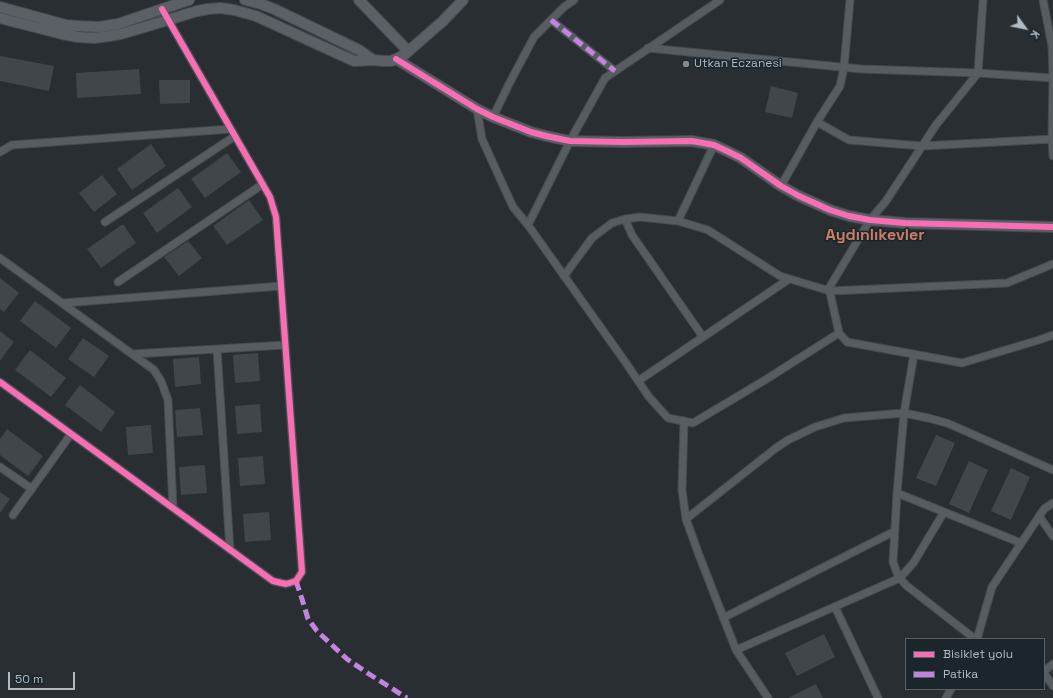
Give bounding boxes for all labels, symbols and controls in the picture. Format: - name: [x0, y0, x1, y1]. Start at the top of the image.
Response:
- north arrow: [1005, 8, 1045, 48]
- text: K: [1027, 28, 1043, 41]
- place label: Utkan Eczanesi: [694, 57, 782, 71]
- marker: Utkan Eczanesi: [681, 59, 691, 69]
- district label: Aydınlıkevler: [826, 226, 924, 246]
- legend: [905, 638, 1045, 690]
- text: Bisiklet yolu: [943, 646, 1013, 662]
- scale bar: [10, 664, 77, 690]
- text: Patika: [943, 666, 978, 682]
- text: 50 m: [15, 671, 43, 687]

